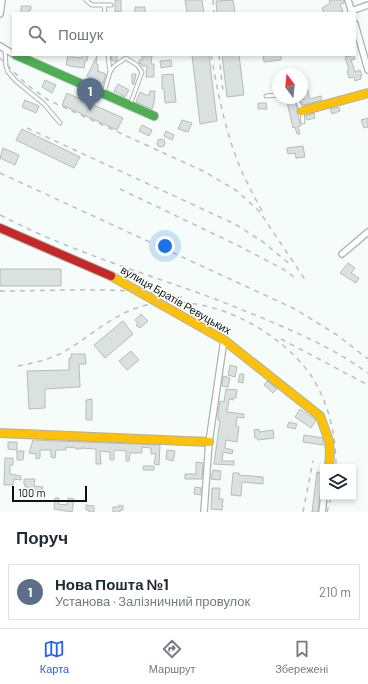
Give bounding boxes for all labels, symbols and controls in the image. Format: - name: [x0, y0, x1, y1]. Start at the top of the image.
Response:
- search box: [12, 12, 356, 56]
- icon: search: [26, 23, 48, 45]
- text: Пошук: [58, 25, 103, 43]
- north arrow: [272, 68, 308, 104]
- pin: 1: [77, 78, 103, 111]
- your location: [155, 236, 175, 256]
- street label: вулиця Братів Ревуцьких: [119, 263, 234, 337]
- map controls: [320, 464, 356, 500]
- button: layers: [320, 464, 356, 500]
- scale bar: [12, 484, 87, 503]
- text: 100 m: [18, 486, 46, 499]
- text: Поруч: [16, 527, 68, 547]
- text: Нова Пошта №1: [55, 575, 169, 593]
- text: 1: [28, 584, 32, 600]
- text: 210 m: [319, 584, 351, 600]
- text: Установа · Залізничний провулок: [55, 593, 250, 609]
- tab: Карта: [40, 638, 69, 675]
- tab: Маршрут: [149, 638, 196, 675]
- tab: Збережені: [275, 638, 328, 675]

